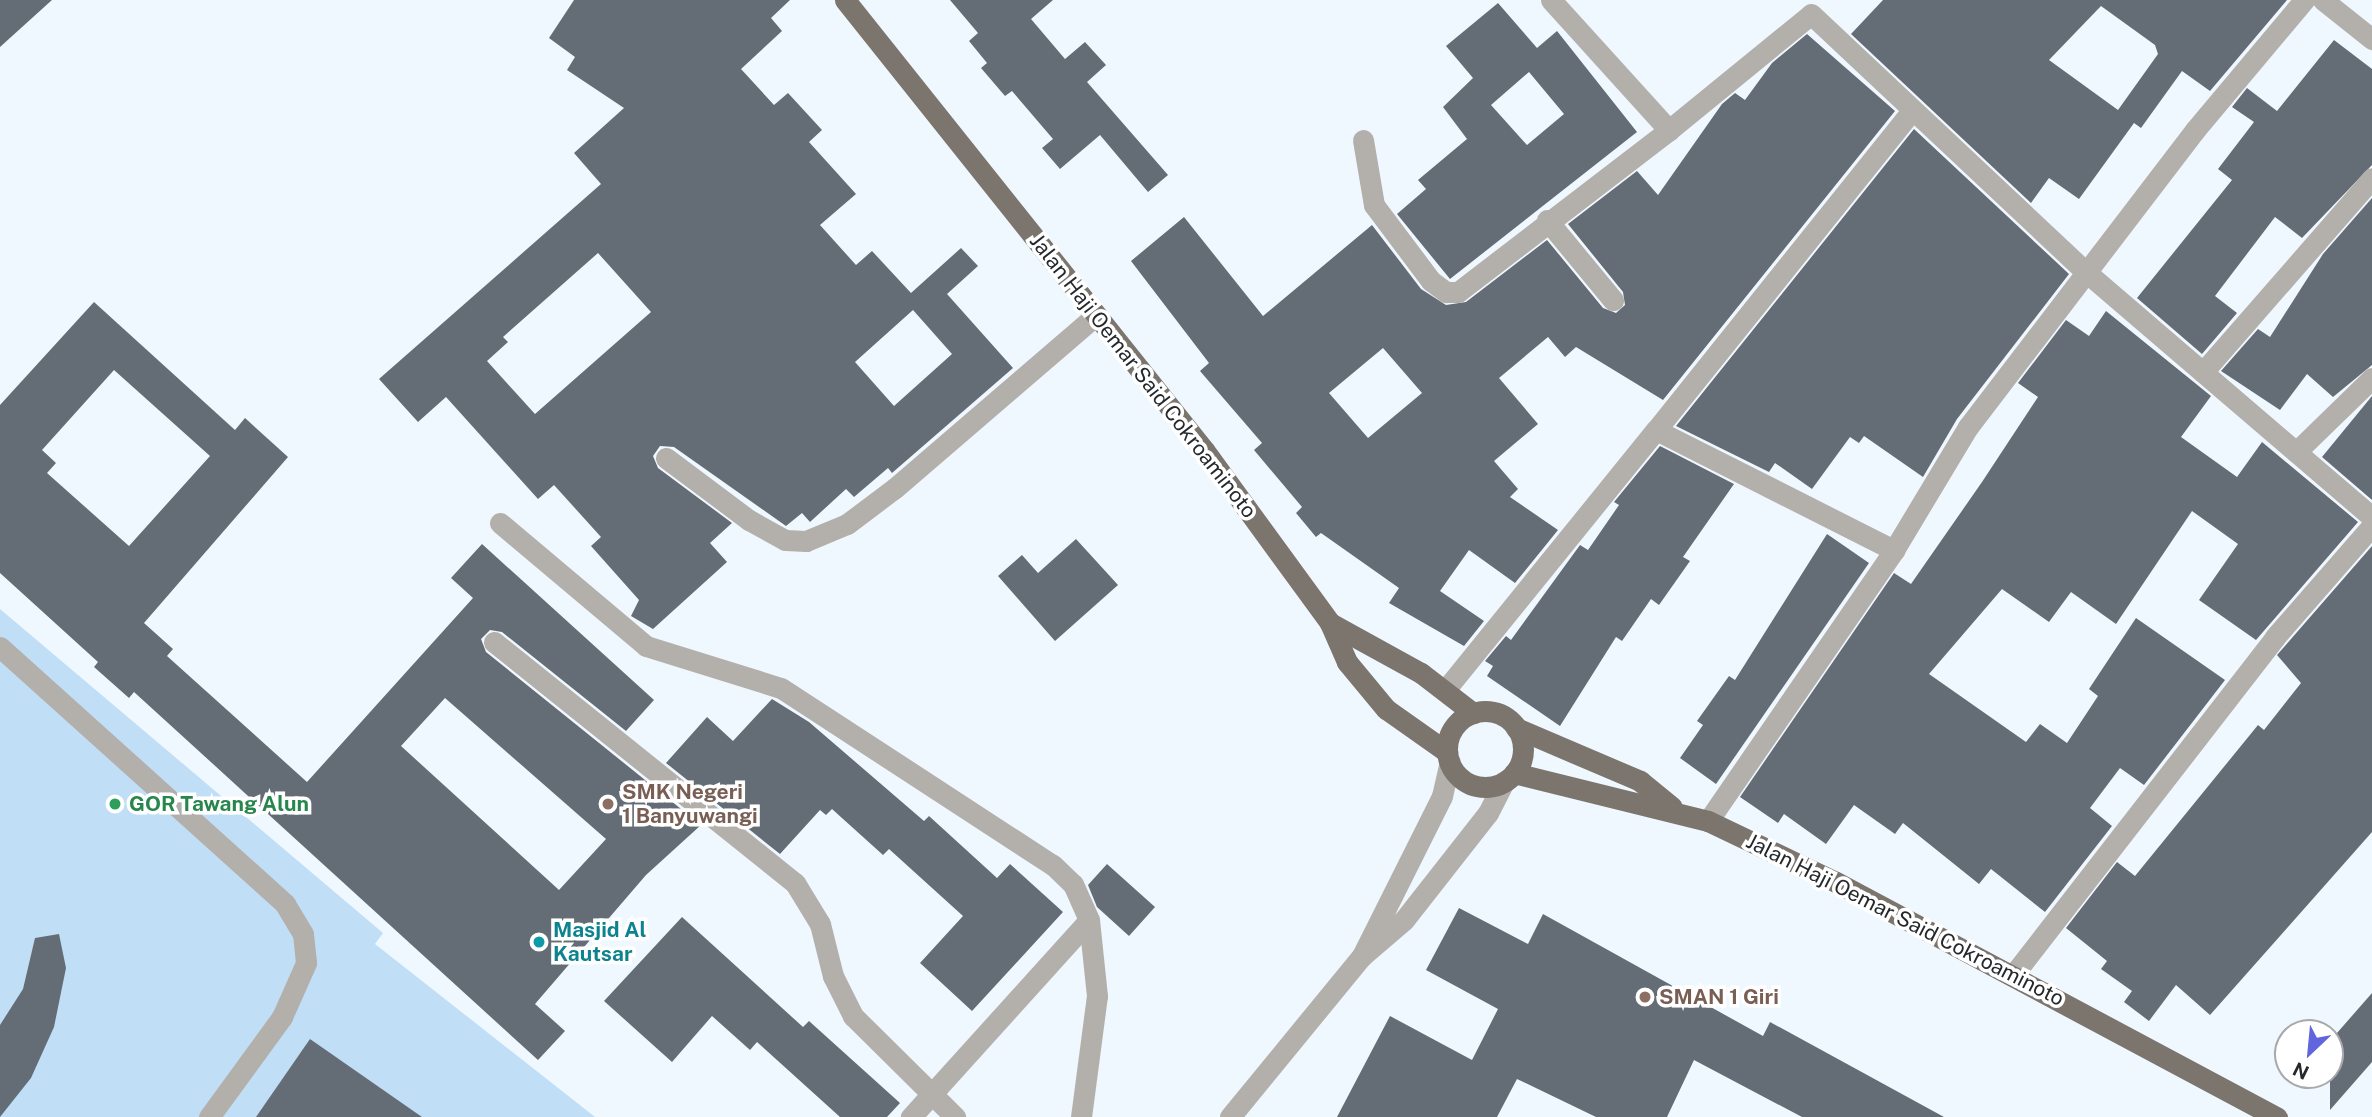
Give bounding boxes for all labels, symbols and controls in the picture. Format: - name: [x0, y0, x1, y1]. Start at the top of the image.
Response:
- street label: Jalan Haji Oemar Said Cokroaminoto: [1024, 229, 1262, 523]
- place label: SMK Negeri 1 Banyuwangi: [622, 779, 758, 829]
- place label: GOR Tawang Alun: [129, 791, 309, 817]
- marker: GOR Tawang Alun: [107, 796, 123, 812]
- marker: SMK Negeri 1 Banyuwangi: [600, 796, 616, 812]
- street label: Jalan Haji Oemar Said Cokroaminoto: [1742, 829, 2068, 1011]
- place label: Masjid Al Kautsar: [553, 917, 647, 967]
- marker: Masjid Al Kautsar: [531, 934, 547, 950]
- place label: SMAN 1 Giri: [1659, 984, 1779, 1010]
- marker: SMAN 1 Giri: [1637, 989, 1653, 1005]
- north arrow: [2274, 1019, 2344, 1089]
- text: N: [2289, 1058, 2312, 1084]

